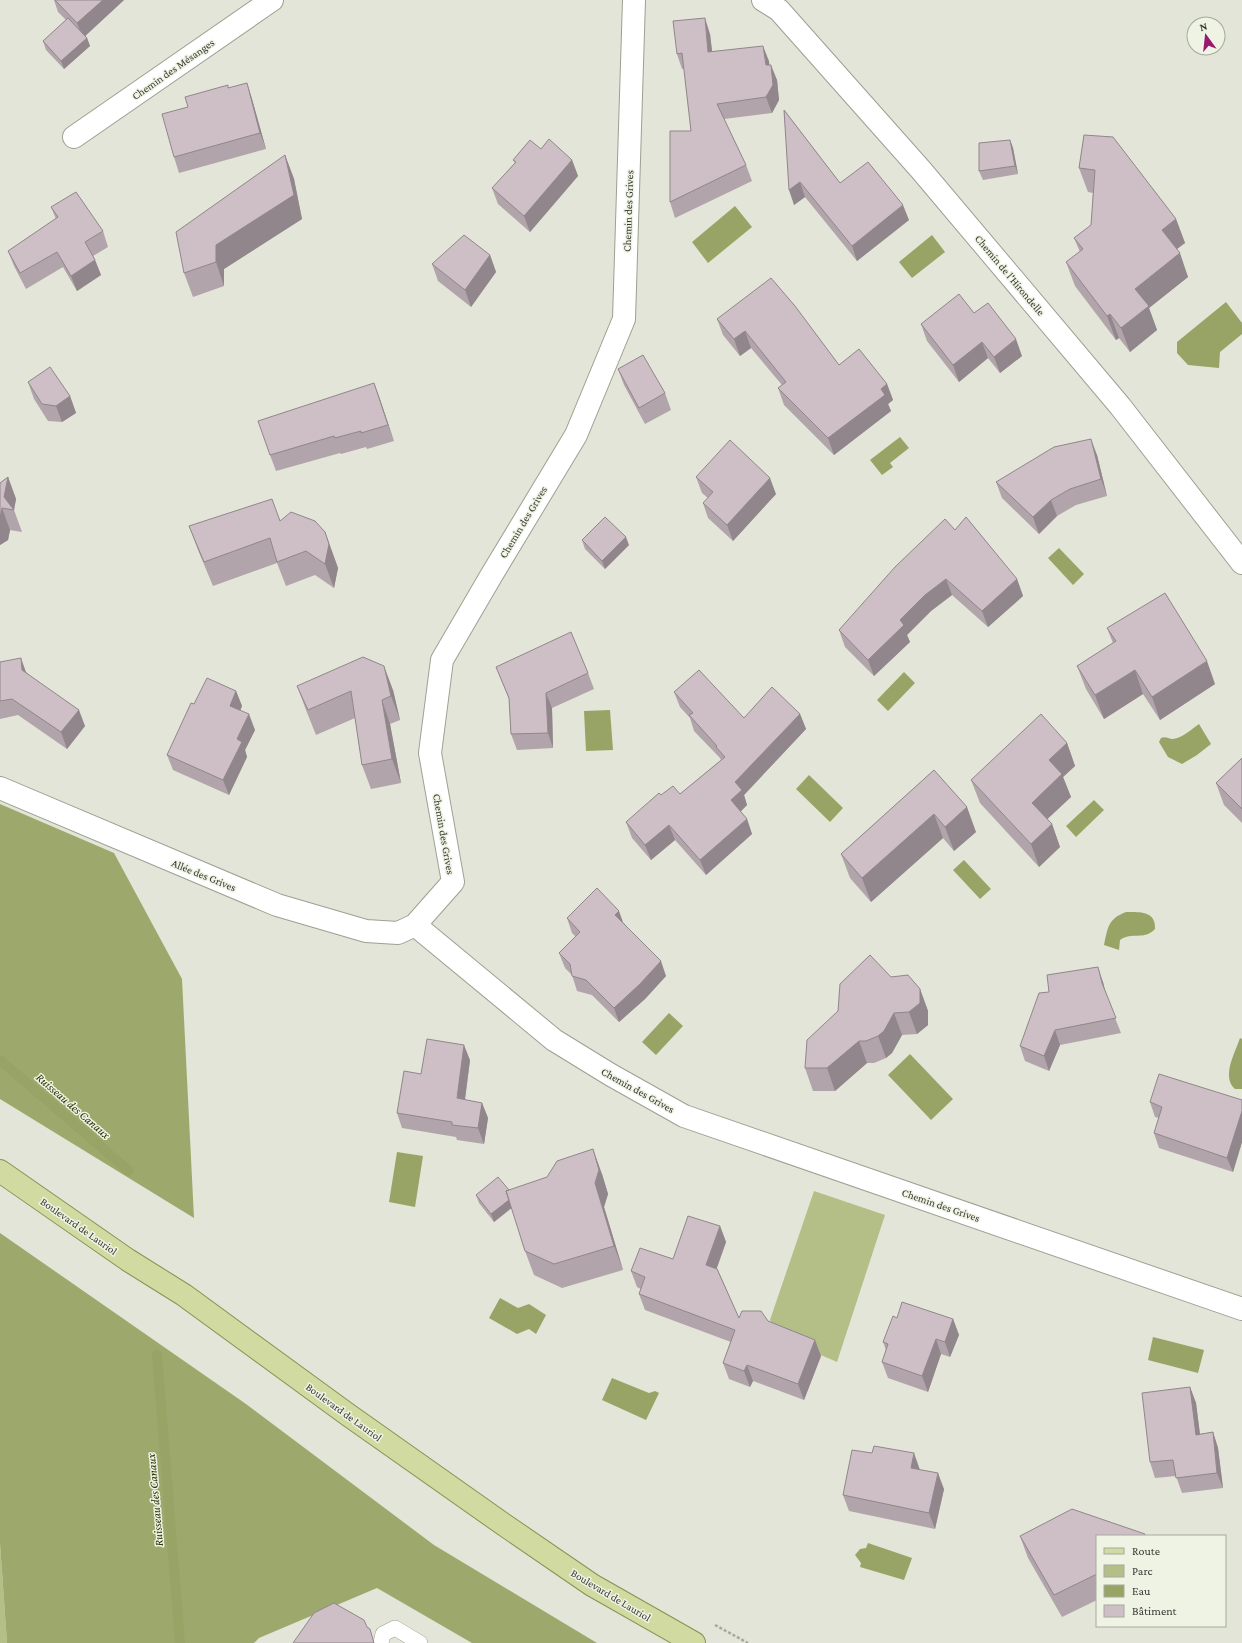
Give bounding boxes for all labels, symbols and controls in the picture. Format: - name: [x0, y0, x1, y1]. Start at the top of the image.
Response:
- north arrow: [1186, 16, 1226, 56]
- text: N: [1198, 19, 1209, 33]
- street label: Chemin des Mésanges: [130, 36, 217, 103]
- street label: Chemin des Grives: [621, 170, 635, 252]
- street label: Chemin de l'Hirondelle: [973, 232, 1047, 318]
- street label: Chemin des Grives: [497, 484, 549, 560]
- street label: Chemin des Grives: [431, 793, 457, 875]
- street label: Allée des Grives: [170, 857, 238, 893]
- street label: Chemin des Grives: [599, 1065, 677, 1115]
- water label: Ruisseau des Canaux: [33, 1070, 113, 1142]
- street label: Chemin des Grives: [900, 1186, 982, 1224]
- street label: Boulevard de Lauriol: [38, 1195, 120, 1257]
- street label: Boulevard de Lauriol: [304, 1380, 384, 1444]
- water label: Ruisseau des Canaux: [144, 1452, 166, 1547]
- legend: [1096, 1535, 1226, 1627]
- text: Route: [1132, 1544, 1160, 1558]
- text: Parc: [1132, 1564, 1152, 1578]
- street label: Boulevard de Lauriol: [569, 1566, 653, 1624]
- text: Eau: [1132, 1584, 1151, 1598]
- text: Bâtiment: [1132, 1604, 1178, 1618]

